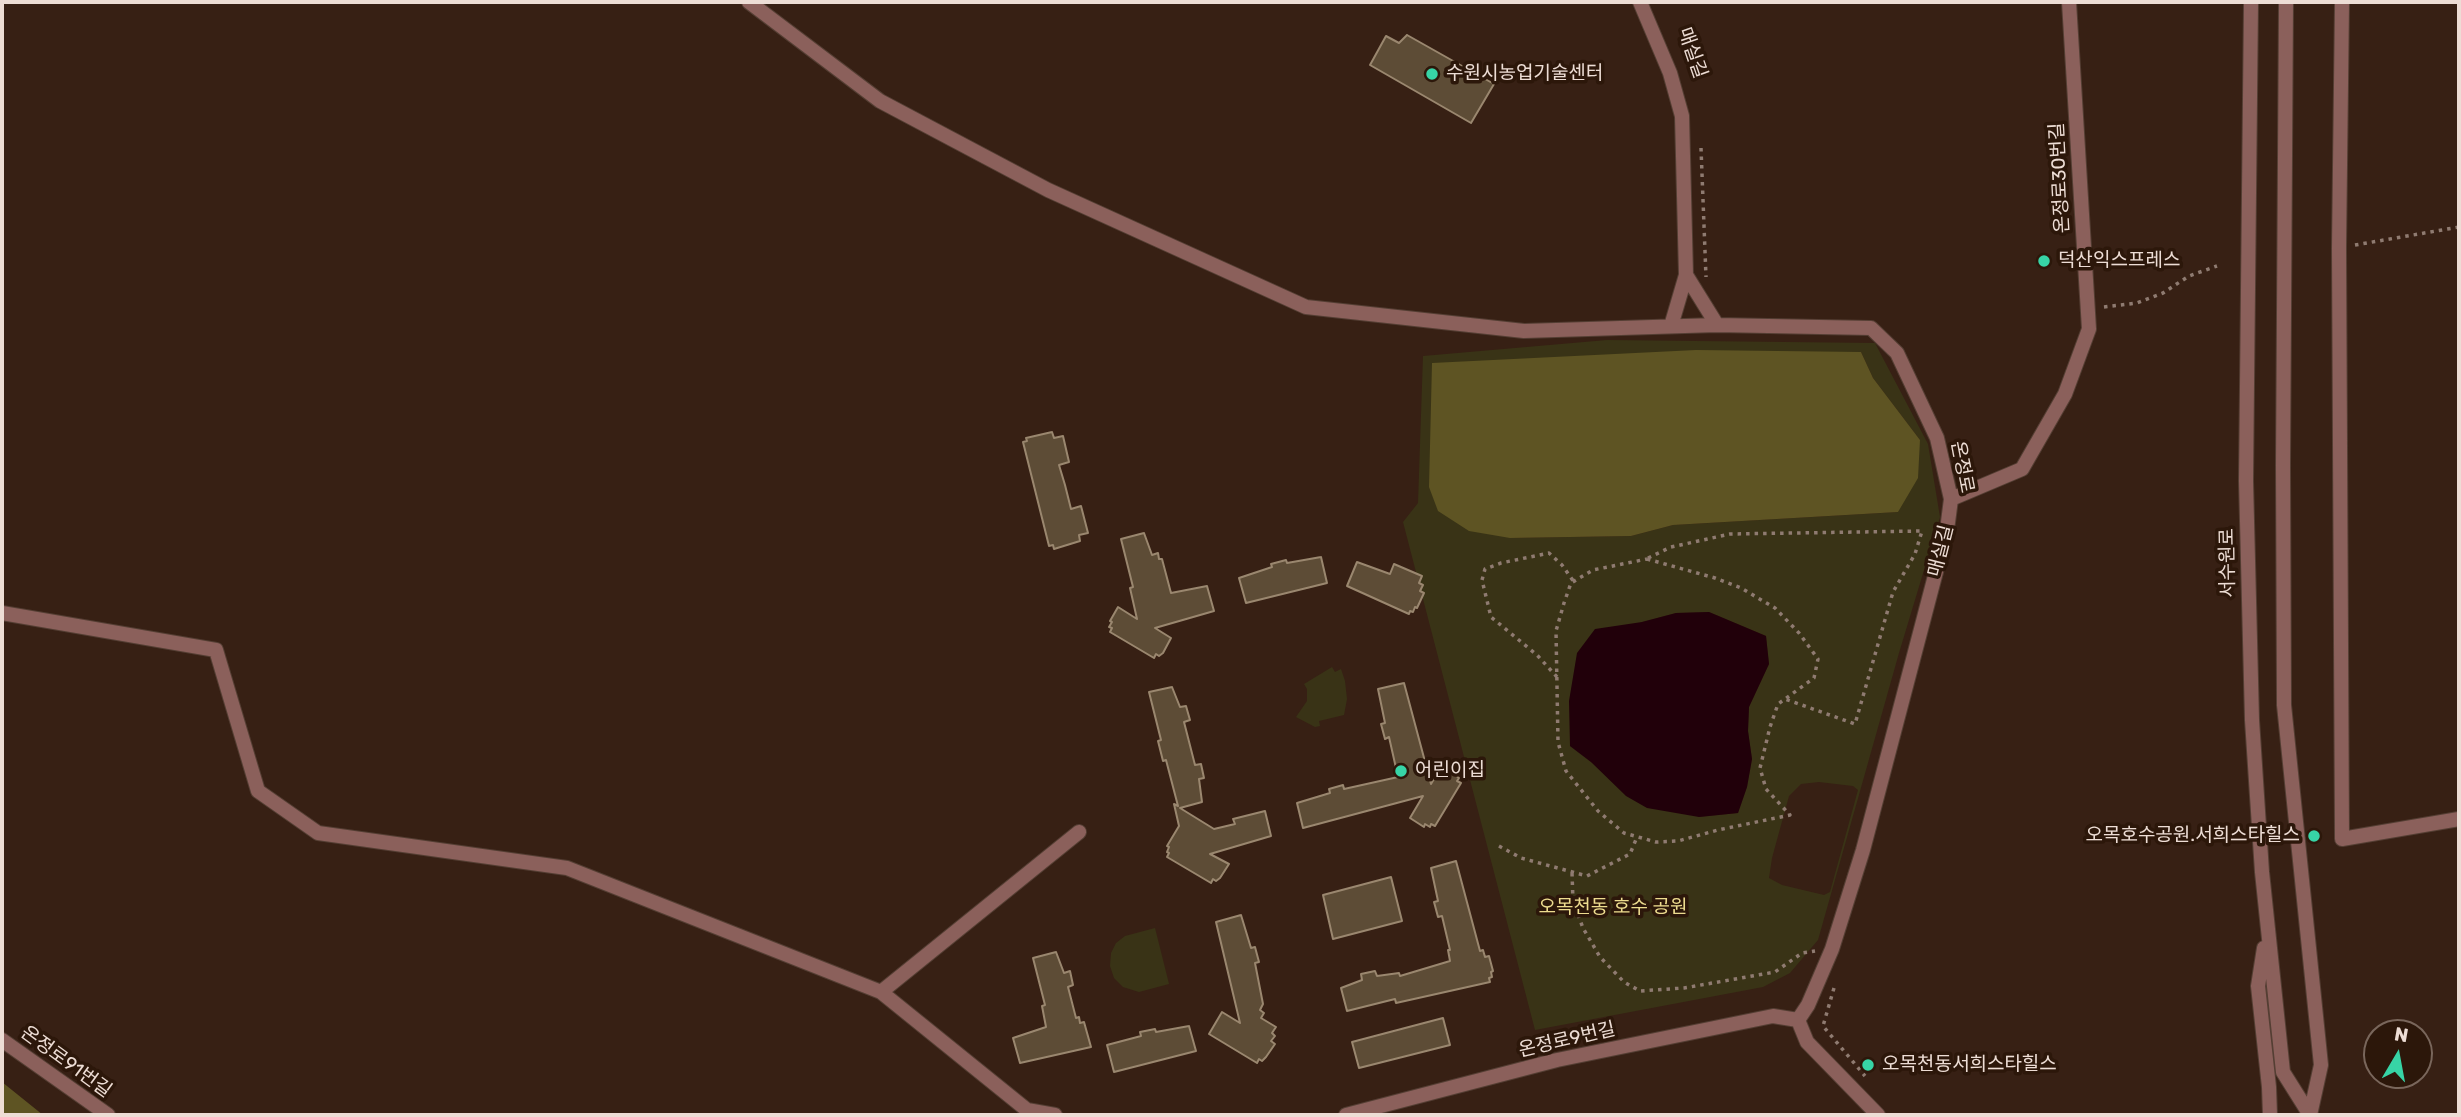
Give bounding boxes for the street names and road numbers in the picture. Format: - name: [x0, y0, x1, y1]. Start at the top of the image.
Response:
- street label: 매실길: [1673, 24, 1711, 82]
- street label: 온정로30번길: [2046, 122, 2074, 234]
- street label: 온정로: [1946, 439, 1978, 495]
- street label: 매실길: [1924, 523, 1958, 579]
- street label: 서수원로: [2216, 528, 2240, 598]
- street label: 온정로9번길: [1516, 1018, 1618, 1062]
- street label: 온정로91번길: [16, 1021, 116, 1103]

